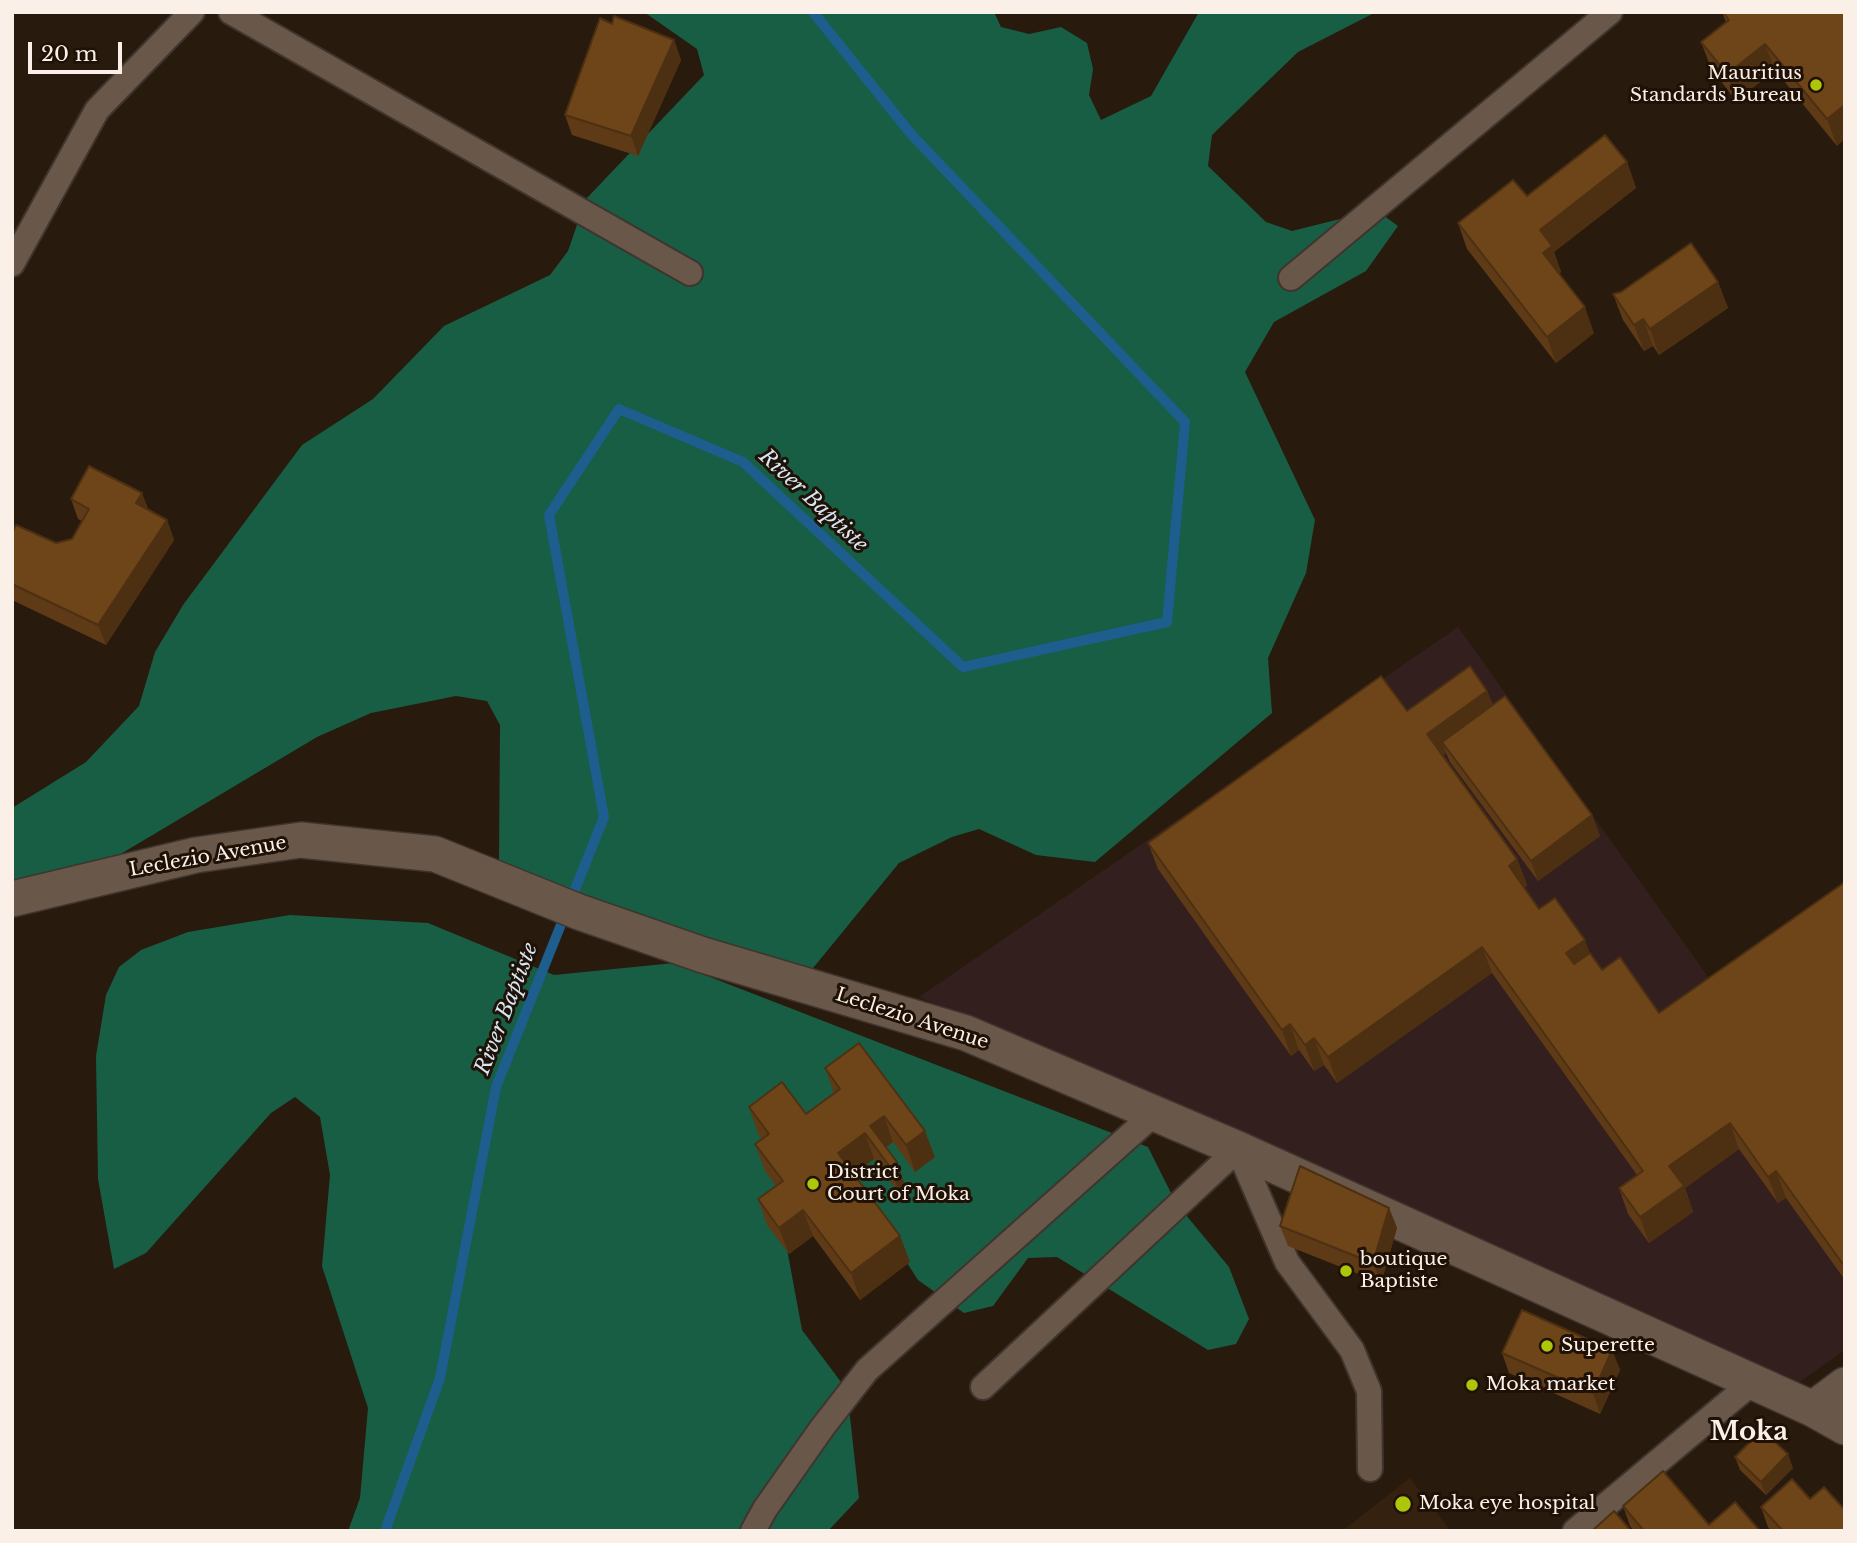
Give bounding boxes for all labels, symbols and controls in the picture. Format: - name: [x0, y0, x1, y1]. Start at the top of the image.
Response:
- scale bar: [32, 28, 126, 72]
- text: 20 m: [41, 41, 98, 67]
- place label: Mauritius Standards Bureau: [1630, 63, 1802, 107]
- marker: Mauritius Standards Bureau: [1808, 77, 1824, 93]
- water label: River Baptiste: [754, 444, 872, 558]
- street label: Leclezio Avenue: [128, 832, 288, 882]
- water label: River Baptiste: [470, 940, 544, 1078]
- street label: Leclezio Avenue: [833, 984, 991, 1054]
- place label: District Court of Moka: [827, 1162, 970, 1206]
- marker: District Court of Moka: [805, 1176, 821, 1192]
- place label: boutique Baptiste: [1360, 1249, 1447, 1293]
- marker: boutique Baptiste: [1338, 1263, 1354, 1279]
- place label: Superette: [1561, 1335, 1655, 1357]
- marker: Superette: [1539, 1338, 1555, 1354]
- place label: Moka market: [1486, 1374, 1615, 1396]
- marker: Moka market: [1464, 1377, 1480, 1393]
- district label: Moka: [1710, 1417, 1788, 1449]
- place label: Moka eye hospital: [1419, 1493, 1595, 1515]
- marker: Moka eye hospital: [1393, 1494, 1413, 1514]

